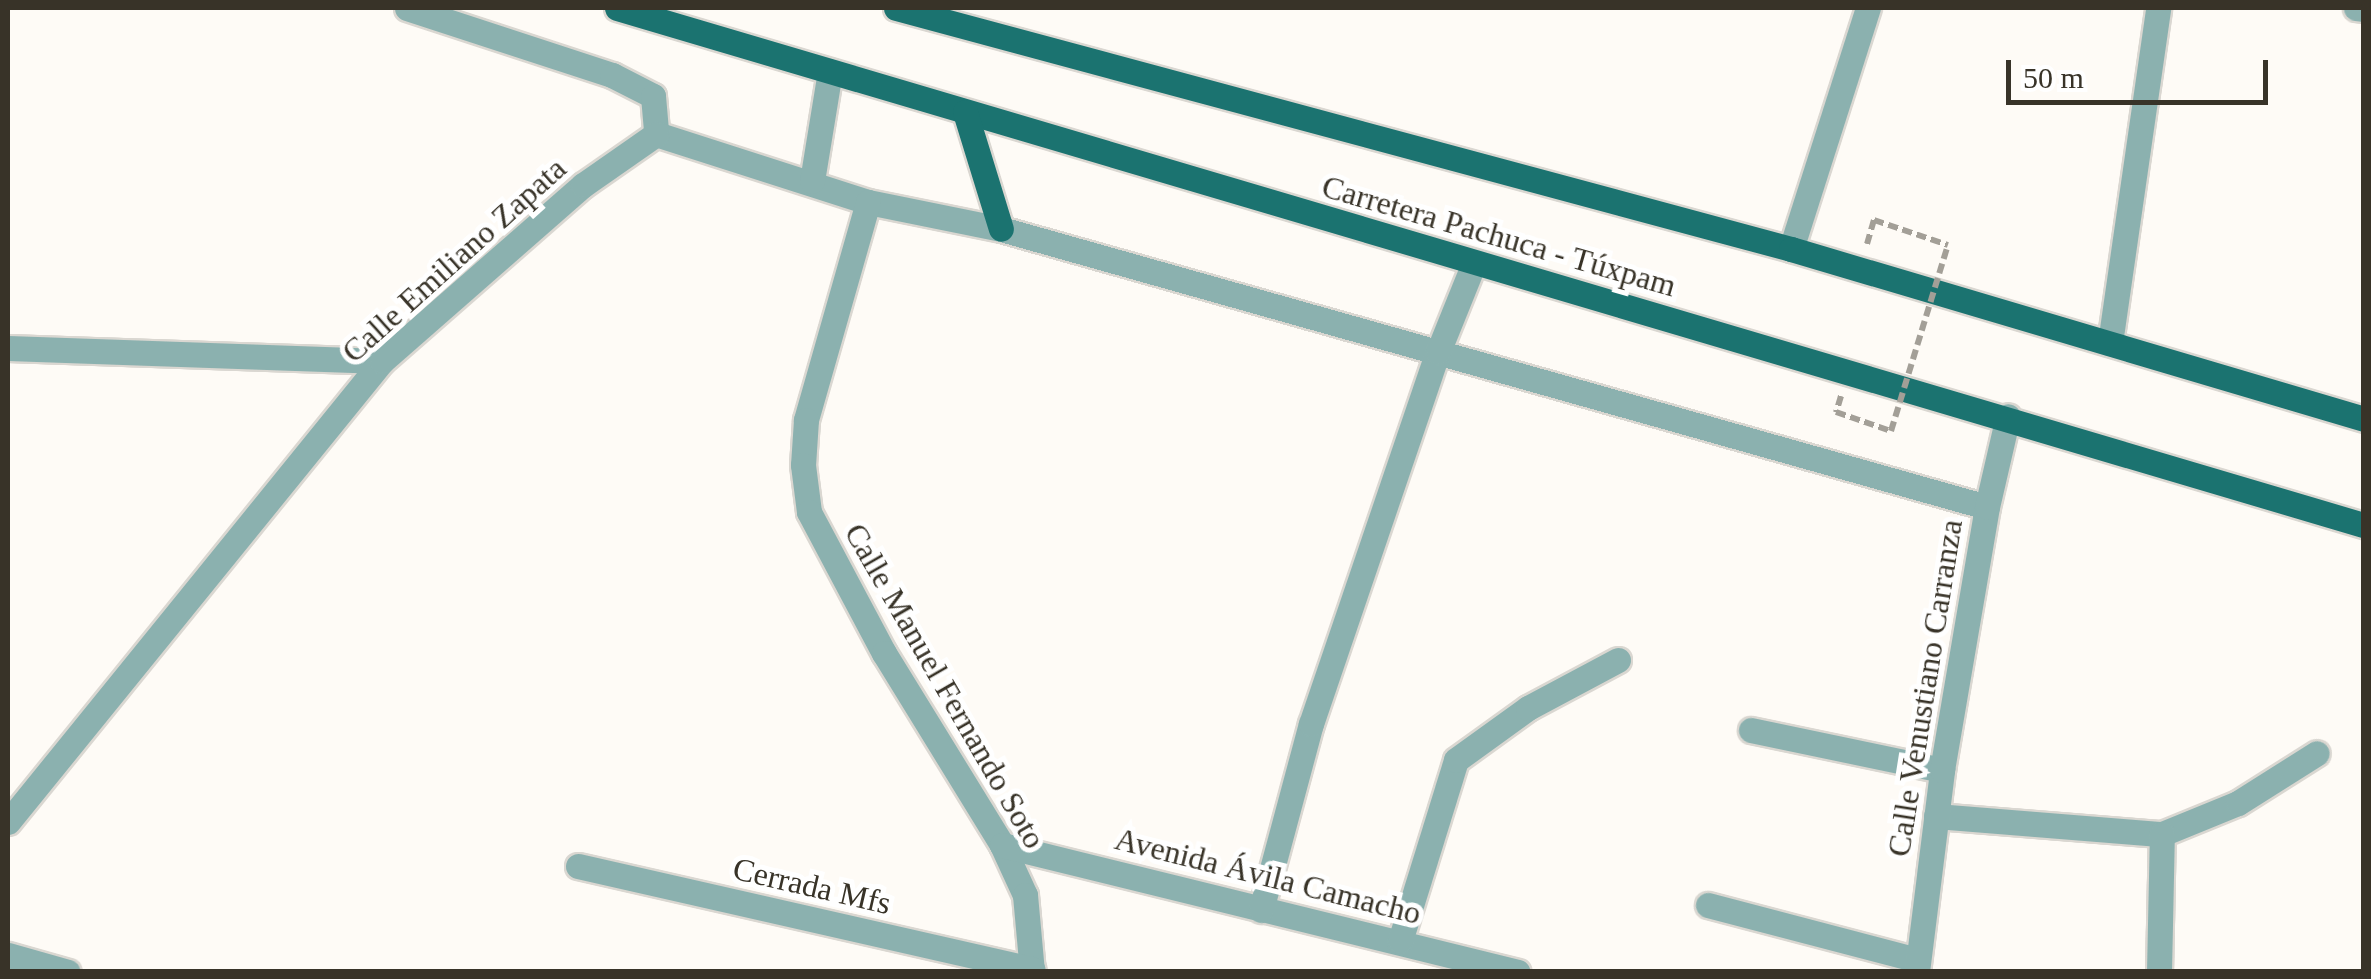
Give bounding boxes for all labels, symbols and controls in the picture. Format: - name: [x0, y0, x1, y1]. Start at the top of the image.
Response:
- scale bar: [2011, 40, 2274, 102]
- text: 50 m: [2023, 61, 2084, 94]
- street label: Calle Emiliano Zapata: [334, 149, 574, 371]
- street label: Carretera Pachuca - Túxpam: [1317, 167, 1681, 305]
- street label: Calle Venustiano Carranza: [1879, 516, 1971, 860]
- street label: Calle Manuel Fernando Soto: [836, 517, 1054, 855]
- street label: Avenida Ávila Camacho: [1111, 819, 1425, 933]
- street label: Cerrada Mfs: [729, 849, 895, 923]

